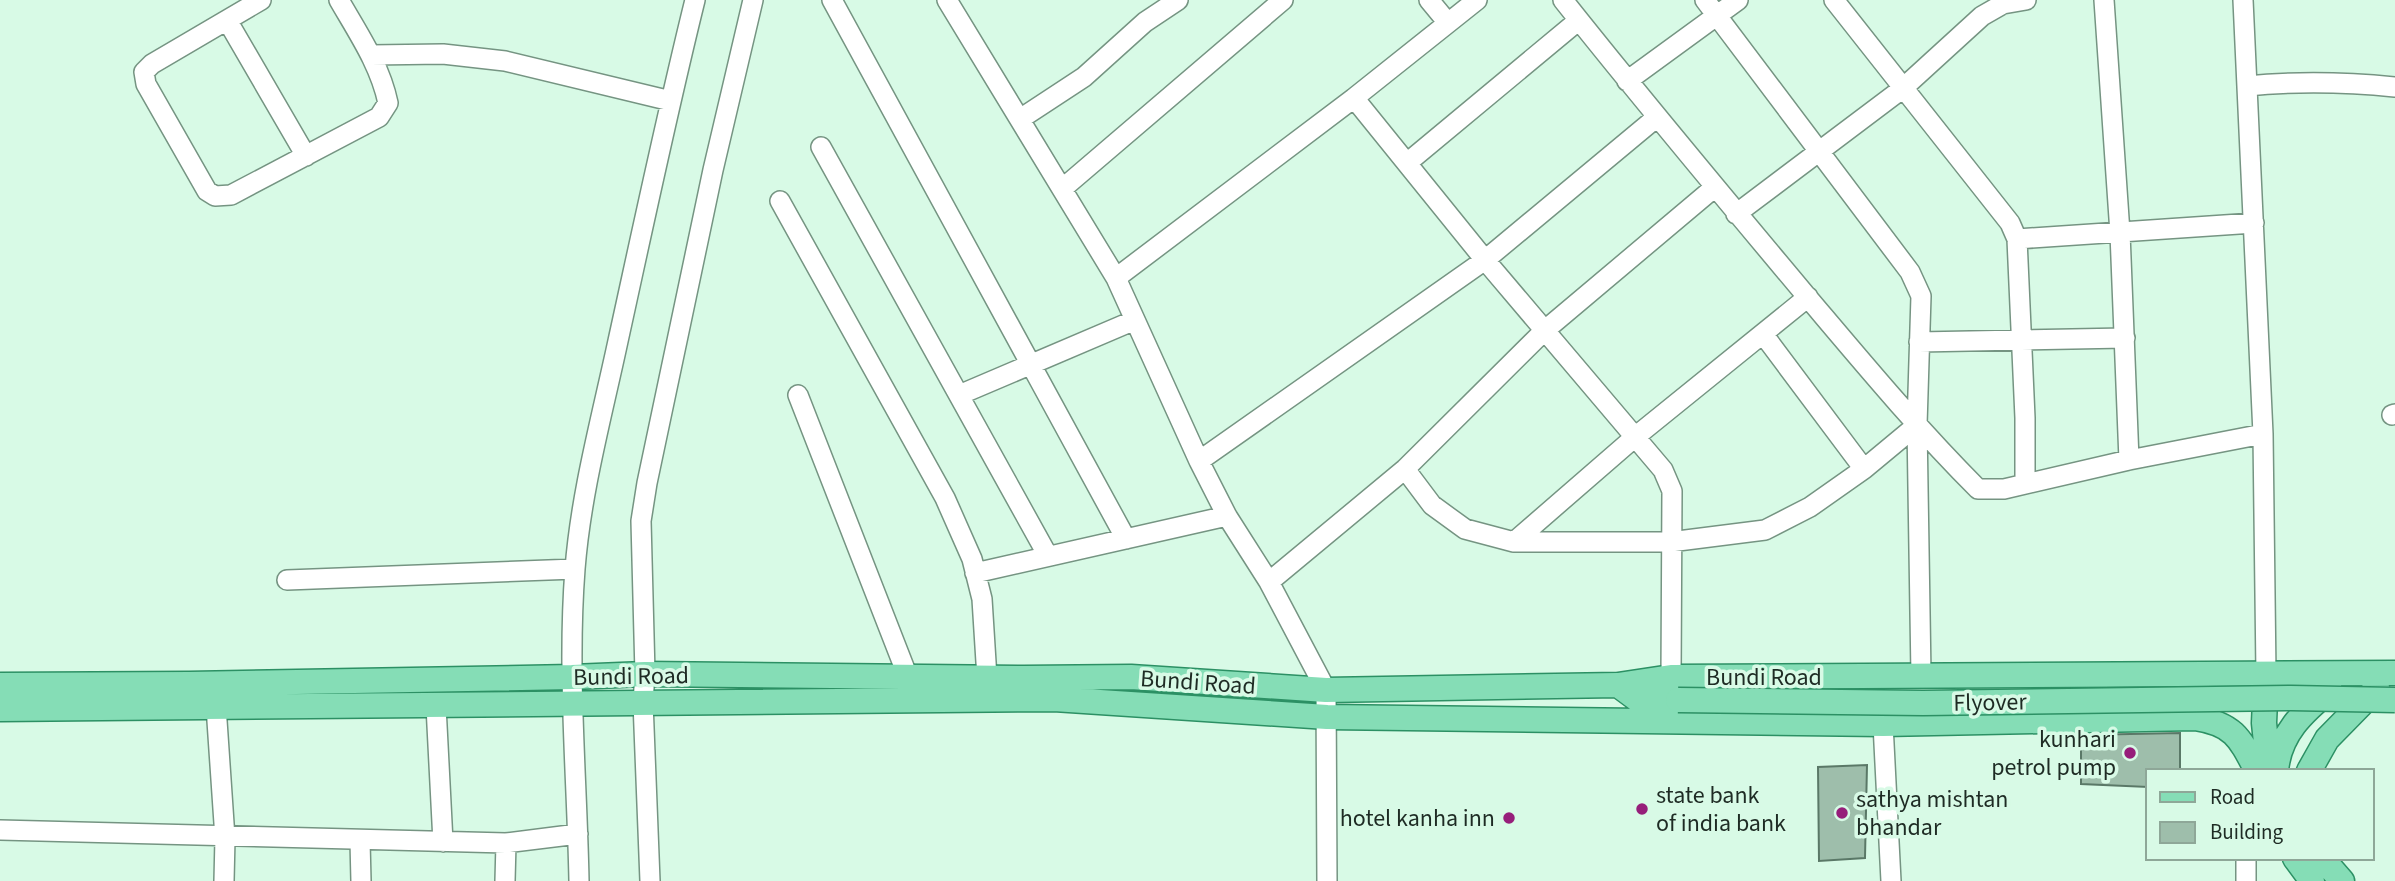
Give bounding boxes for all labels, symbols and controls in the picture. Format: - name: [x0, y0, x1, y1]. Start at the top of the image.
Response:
- street label: Bundi Road: [573, 658, 689, 695]
- street label: Bundi Road: [1706, 660, 1822, 695]
- street label: Bundi Road: [1139, 661, 1257, 704]
- street label: Flyover: [1953, 684, 2028, 721]
- place label: kunhari petrol pump: [1991, 722, 2116, 785]
- marker: kunhari petrol pump: [2122, 745, 2138, 761]
- legend: [2146, 769, 2374, 860]
- place label: state bank of india bank: [1656, 778, 1786, 841]
- place label: sathya mishtan bhandar: [1856, 782, 2008, 845]
- text: Road: [2210, 782, 2255, 812]
- place label: hotel kanha inn: [1340, 801, 1495, 836]
- marker: state bank of india bank: [1634, 801, 1650, 817]
- marker: sathya mishtan bhandar: [1834, 805, 1850, 821]
- marker: hotel kanha inn: [1501, 810, 1517, 826]
- text: Building: [2210, 817, 2284, 847]

